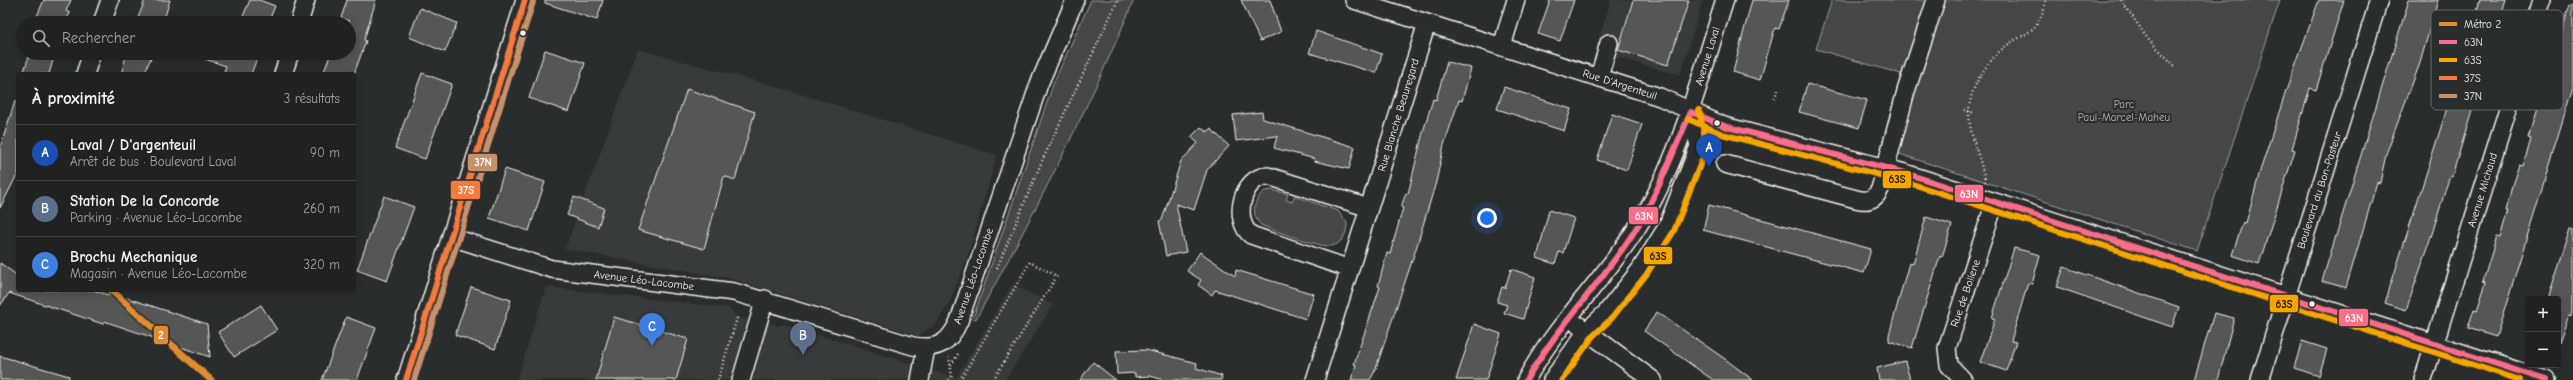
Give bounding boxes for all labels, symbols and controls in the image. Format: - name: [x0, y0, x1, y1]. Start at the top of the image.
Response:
- legend: [2431, 10, 2563, 110]
- search box: [16, 16, 356, 60]
- text: Métro 2: [2464, 18, 2502, 31]
- street label: Avenue Laval: [1692, 25, 1723, 87]
- icon: search: [30, 27, 52, 49]
- unlabelled marker: [518, 28, 528, 38]
- text: Rechercher: [62, 29, 135, 47]
- text: 63N: [2464, 36, 2483, 49]
- text: 63S: [2464, 54, 2482, 67]
- street label: Rue Blanche Beauregard: [1375, 57, 1422, 173]
- street label: Rue D'Argenteuil: [1581, 66, 1659, 103]
- text: 37S: [2464, 72, 2481, 85]
- text: À proximité: [32, 89, 115, 108]
- text: 37N: [2464, 90, 2482, 103]
- text: 3 résultats: [284, 91, 340, 106]
- park label: Parc Paul-Marcel-Maheu: [2078, 98, 2170, 124]
- unlabelled marker: [1712, 118, 1722, 128]
- street label: Boulevard du Bon-Pasteur: [2294, 129, 2345, 250]
- pin: A: [1696, 134, 1722, 167]
- text: Laval / D'argenteuil: [70, 136, 196, 154]
- text: A: [41, 145, 49, 160]
- text: 90 m: [310, 145, 340, 160]
- street label: Avenue Michaud: [2465, 151, 2500, 229]
- line badge: 37N: [467, 153, 498, 172]
- text: Arrêt de bus · Boulevard Laval: [70, 154, 236, 169]
- text: 37N: [474, 156, 492, 169]
- line badge: 63S: [1882, 170, 1912, 189]
- text: 63S: [1888, 173, 1906, 186]
- line badge: 37S: [450, 180, 481, 200]
- text: 37S: [458, 184, 474, 197]
- line badge: 63N: [1954, 184, 1984, 203]
- text: 63N: [1960, 188, 1978, 201]
- text: Station De la Concorde: [70, 192, 219, 210]
- text: B: [41, 201, 49, 216]
- text: 260 m: [303, 201, 340, 216]
- line badge: 63N: [1628, 206, 1659, 225]
- your location: [1477, 208, 1497, 228]
- text: Parking · Avenue Léo-Lacombe: [70, 210, 242, 225]
- text: 63N: [1635, 210, 1653, 223]
- street label: Avenue Léo-Lacombe: [951, 226, 996, 326]
- line badge: 63S: [1643, 246, 1673, 265]
- text: Brochu Mechanique: [70, 248, 197, 266]
- text: 63S: [1649, 250, 1667, 263]
- text: C: [41, 257, 49, 272]
- text: 320 m: [304, 257, 340, 272]
- street label: Rue de Bollene: [1948, 257, 1983, 329]
- text: Magasin · Avenue Léo-Lacombe: [70, 266, 247, 281]
- street label: Avenue Léo-Lacombe: [593, 268, 695, 293]
- line badge: 63S: [2269, 294, 2299, 313]
- map controls: [2525, 296, 2561, 368]
- button: +: [2525, 296, 2561, 332]
- text: 63S: [2275, 298, 2293, 311]
- unlabelled marker: [2307, 299, 2317, 309]
- line badge: 63N: [2338, 308, 2369, 327]
- text: 63N: [2345, 312, 2363, 325]
- pin: C: [639, 313, 665, 346]
- pin: B: [790, 322, 816, 355]
- line badge: 2: [153, 325, 169, 345]
- text: 2: [158, 329, 164, 342]
- button: −: [2525, 332, 2561, 368]

